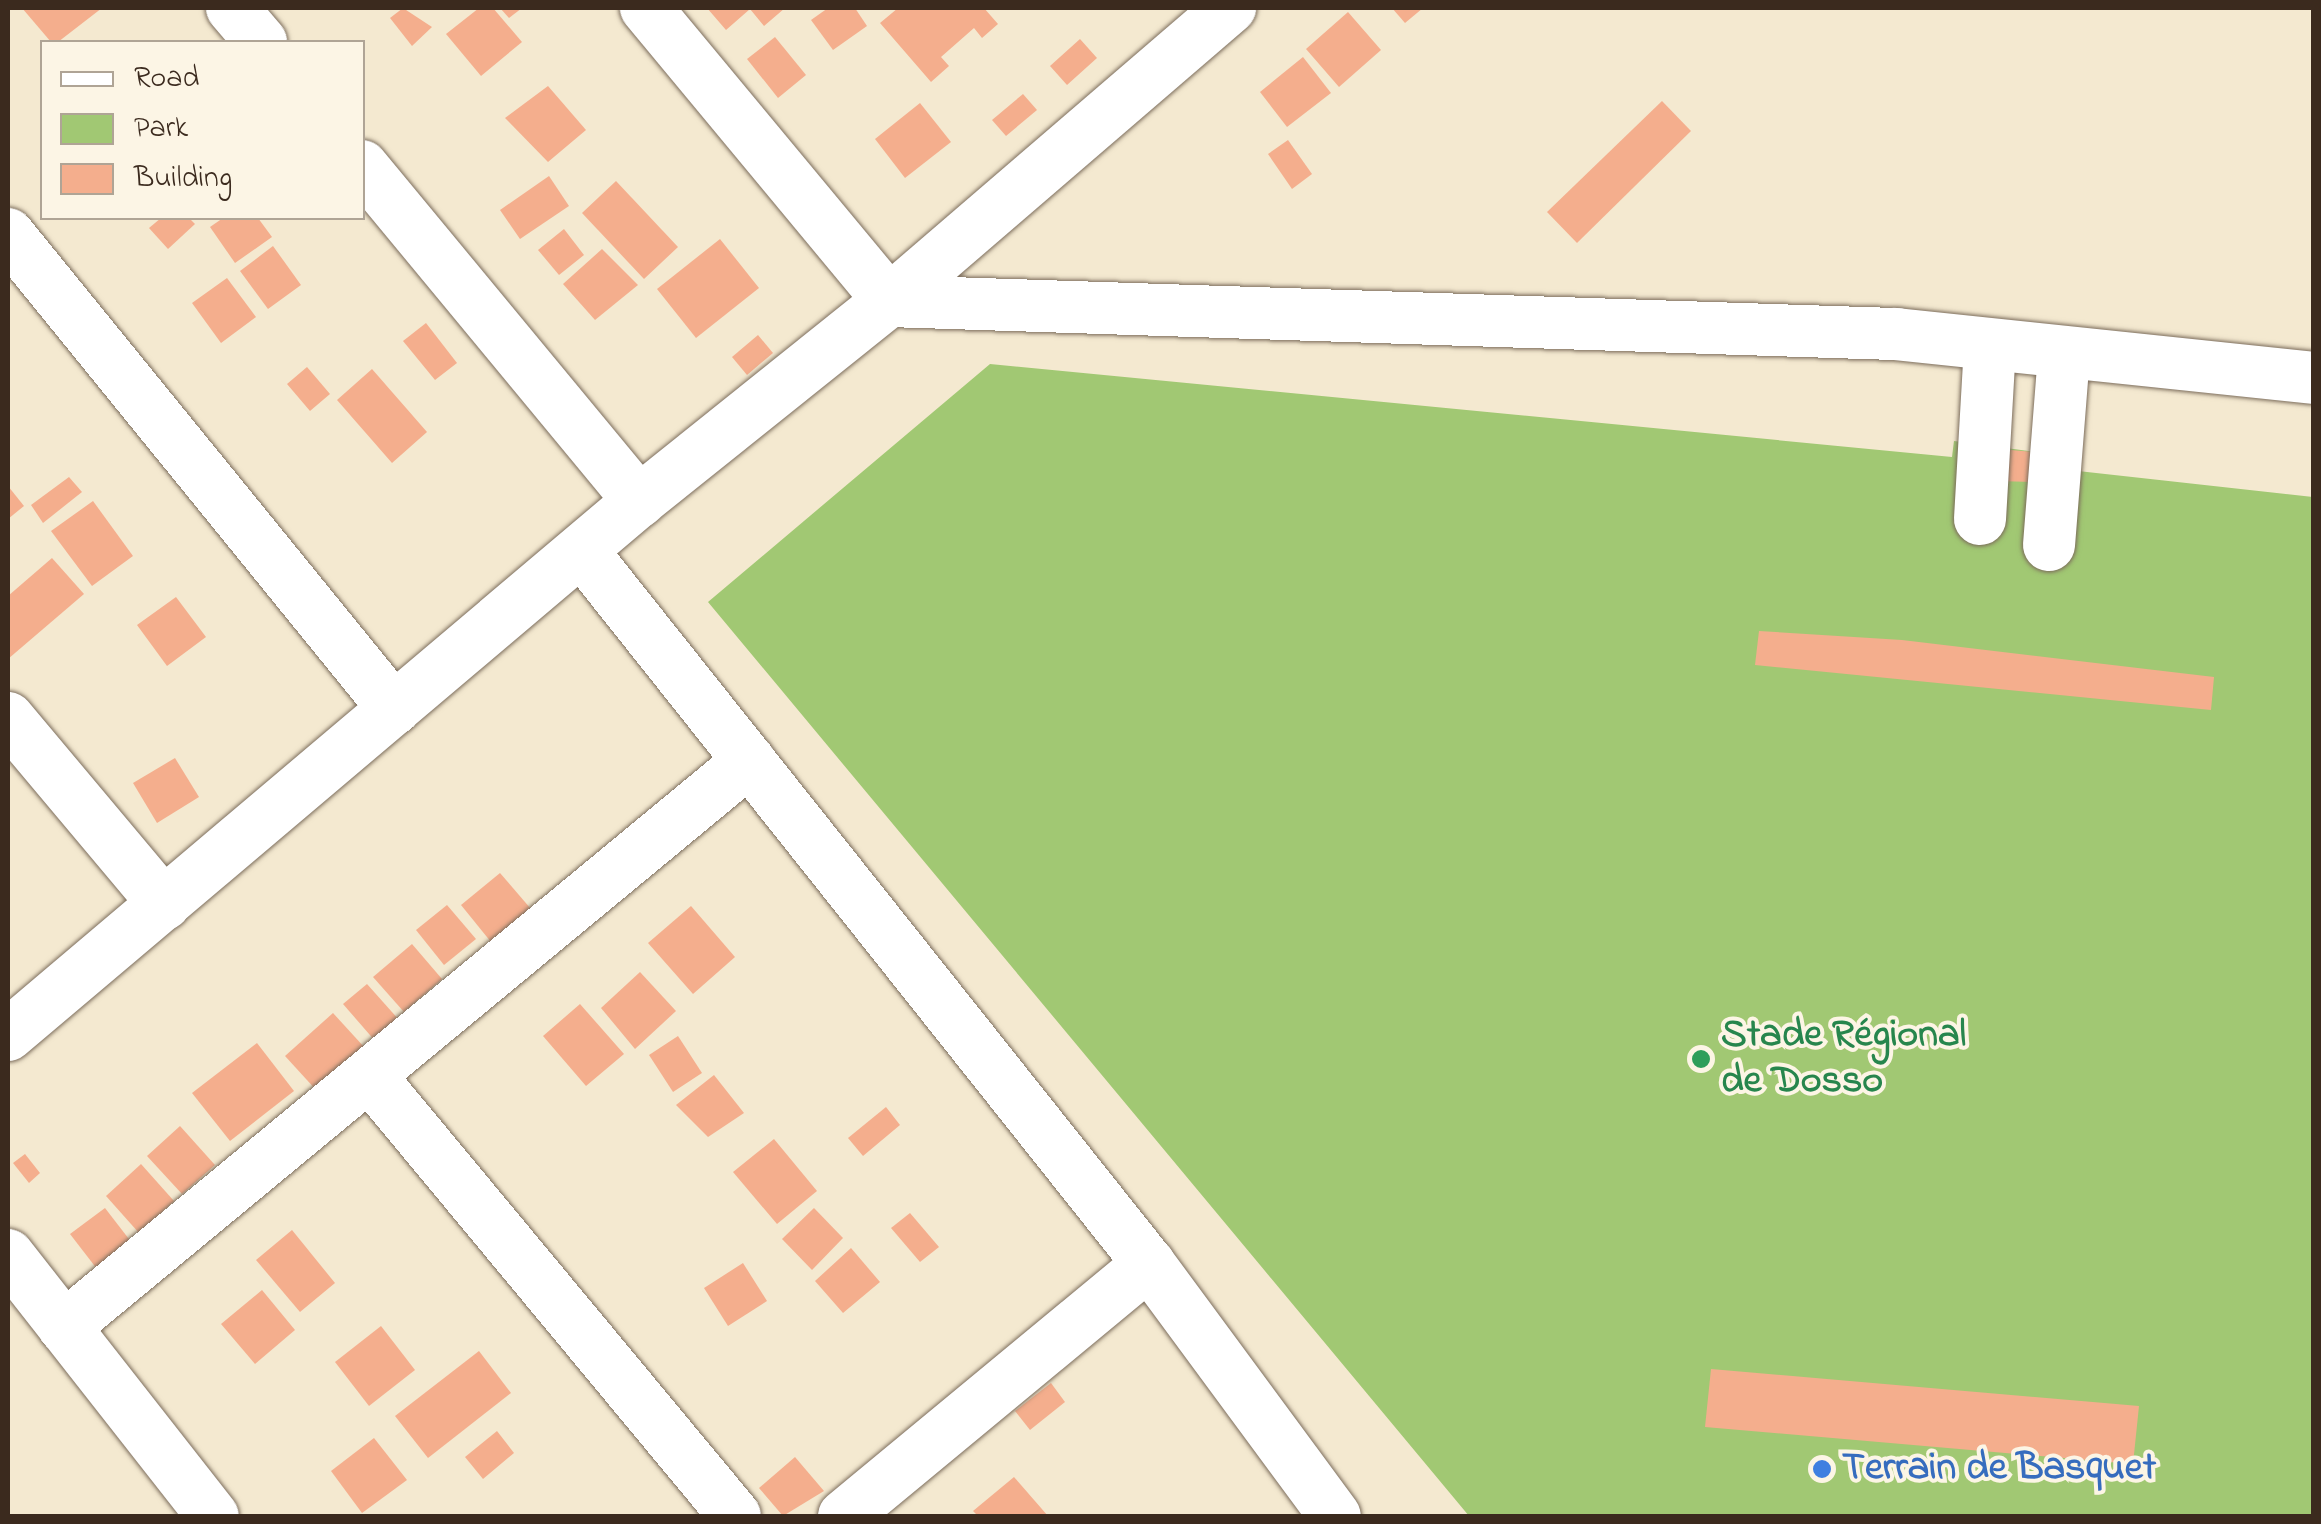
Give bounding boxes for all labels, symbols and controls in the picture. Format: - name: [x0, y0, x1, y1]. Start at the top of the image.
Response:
- legend: [40, 40, 365, 220]
- text: Road: [134, 57, 199, 101]
- text: Park: [134, 107, 188, 151]
- text: Building: [134, 157, 232, 201]
- place label: Stade Régional de Dosso: [1721, 1012, 1966, 1106]
- marker: Stade Régional de Dosso: [1690, 1048, 1712, 1070]
- place label: Terrain de Basquet: [1842, 1445, 2156, 1493]
- marker: Terrain de Basquet: [1811, 1458, 1833, 1480]

